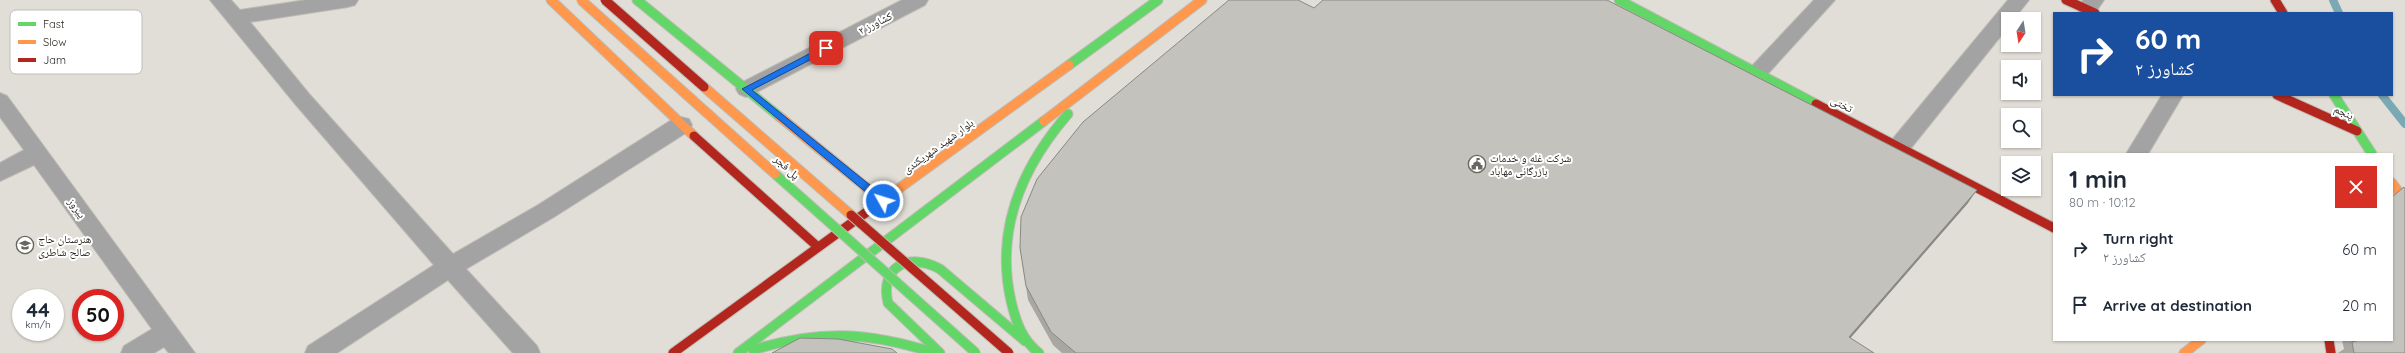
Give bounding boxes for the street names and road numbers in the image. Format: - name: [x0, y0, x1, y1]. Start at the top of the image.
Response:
- street label: کشاورز ۲: [856, 8, 895, 37]
- street label: تختی: [1829, 93, 1856, 116]
- street label: پنجم: [2332, 102, 2356, 123]
- street label: بلوار شهید شهریکندی: [900, 116, 976, 176]
- street label: پل فجر: [770, 151, 803, 182]
- street label: پیروز: [64, 194, 89, 221]

